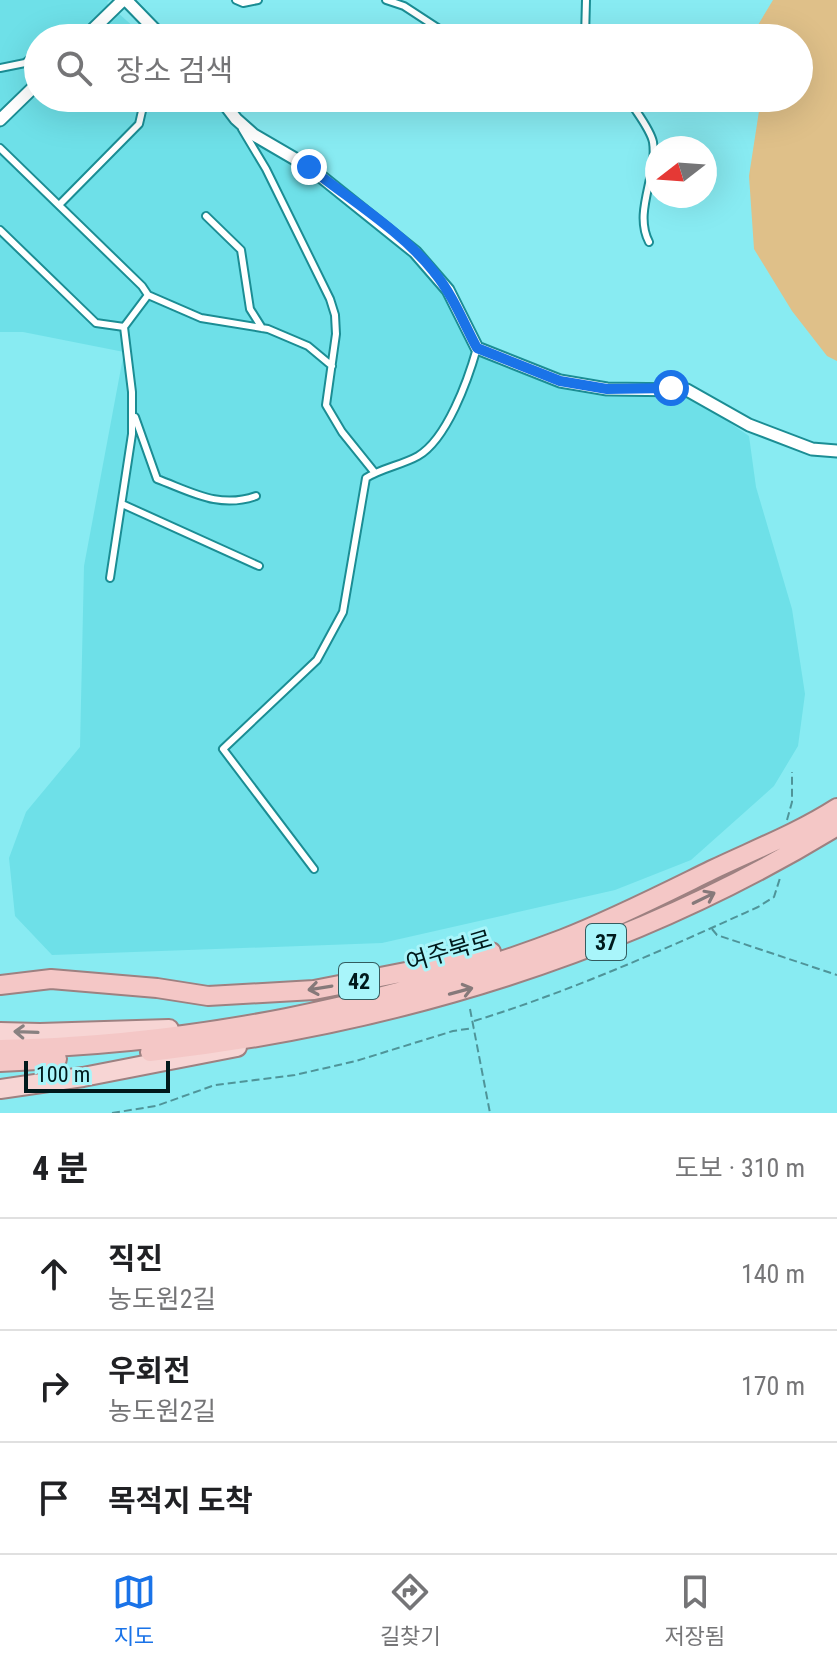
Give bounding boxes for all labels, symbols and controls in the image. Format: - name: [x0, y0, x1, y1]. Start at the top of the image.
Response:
- search box: [24, 24, 813, 112]
- icon: search: [52, 46, 96, 90]
- text: 장소 검색: [116, 53, 233, 88]
- north arrow: [645, 136, 717, 208]
- route end: [291, 149, 327, 185]
- route start: [653, 370, 689, 406]
- one-way arrow: [691, 890, 715, 905]
- road number: 37: [586, 924, 626, 960]
- street label: 여주북로: [403, 925, 495, 977]
- road number: 42: [339, 963, 379, 999]
- one-way arrow: [308, 981, 333, 996]
- one-way arrow: [448, 983, 474, 998]
- one-way arrow: [13, 1025, 40, 1040]
- scale bar: [24, 1057, 170, 1093]
- text: 100 m: [36, 1062, 90, 1087]
- text: 4 분: [32, 1148, 88, 1188]
- text: 도보 · 310 m: [675, 1153, 805, 1183]
- text: 직진: [108, 1241, 163, 1276]
- icon: ahead: [32, 1252, 76, 1296]
- text: 140 m: [741, 1259, 805, 1289]
- text: 농도원2길: [108, 1284, 217, 1314]
- text: 우회전: [108, 1353, 191, 1388]
- icon: right: [32, 1364, 76, 1408]
- text: 170 m: [741, 1371, 805, 1401]
- text: 농도원2길: [108, 1396, 217, 1426]
- icon: arrive: [32, 1476, 76, 1520]
- text: 목적지 도착: [108, 1483, 253, 1518]
- tab: 지도: [112, 1570, 156, 1650]
- tab: 길찾기: [380, 1570, 441, 1650]
- tab: 저장됨: [664, 1570, 725, 1650]

